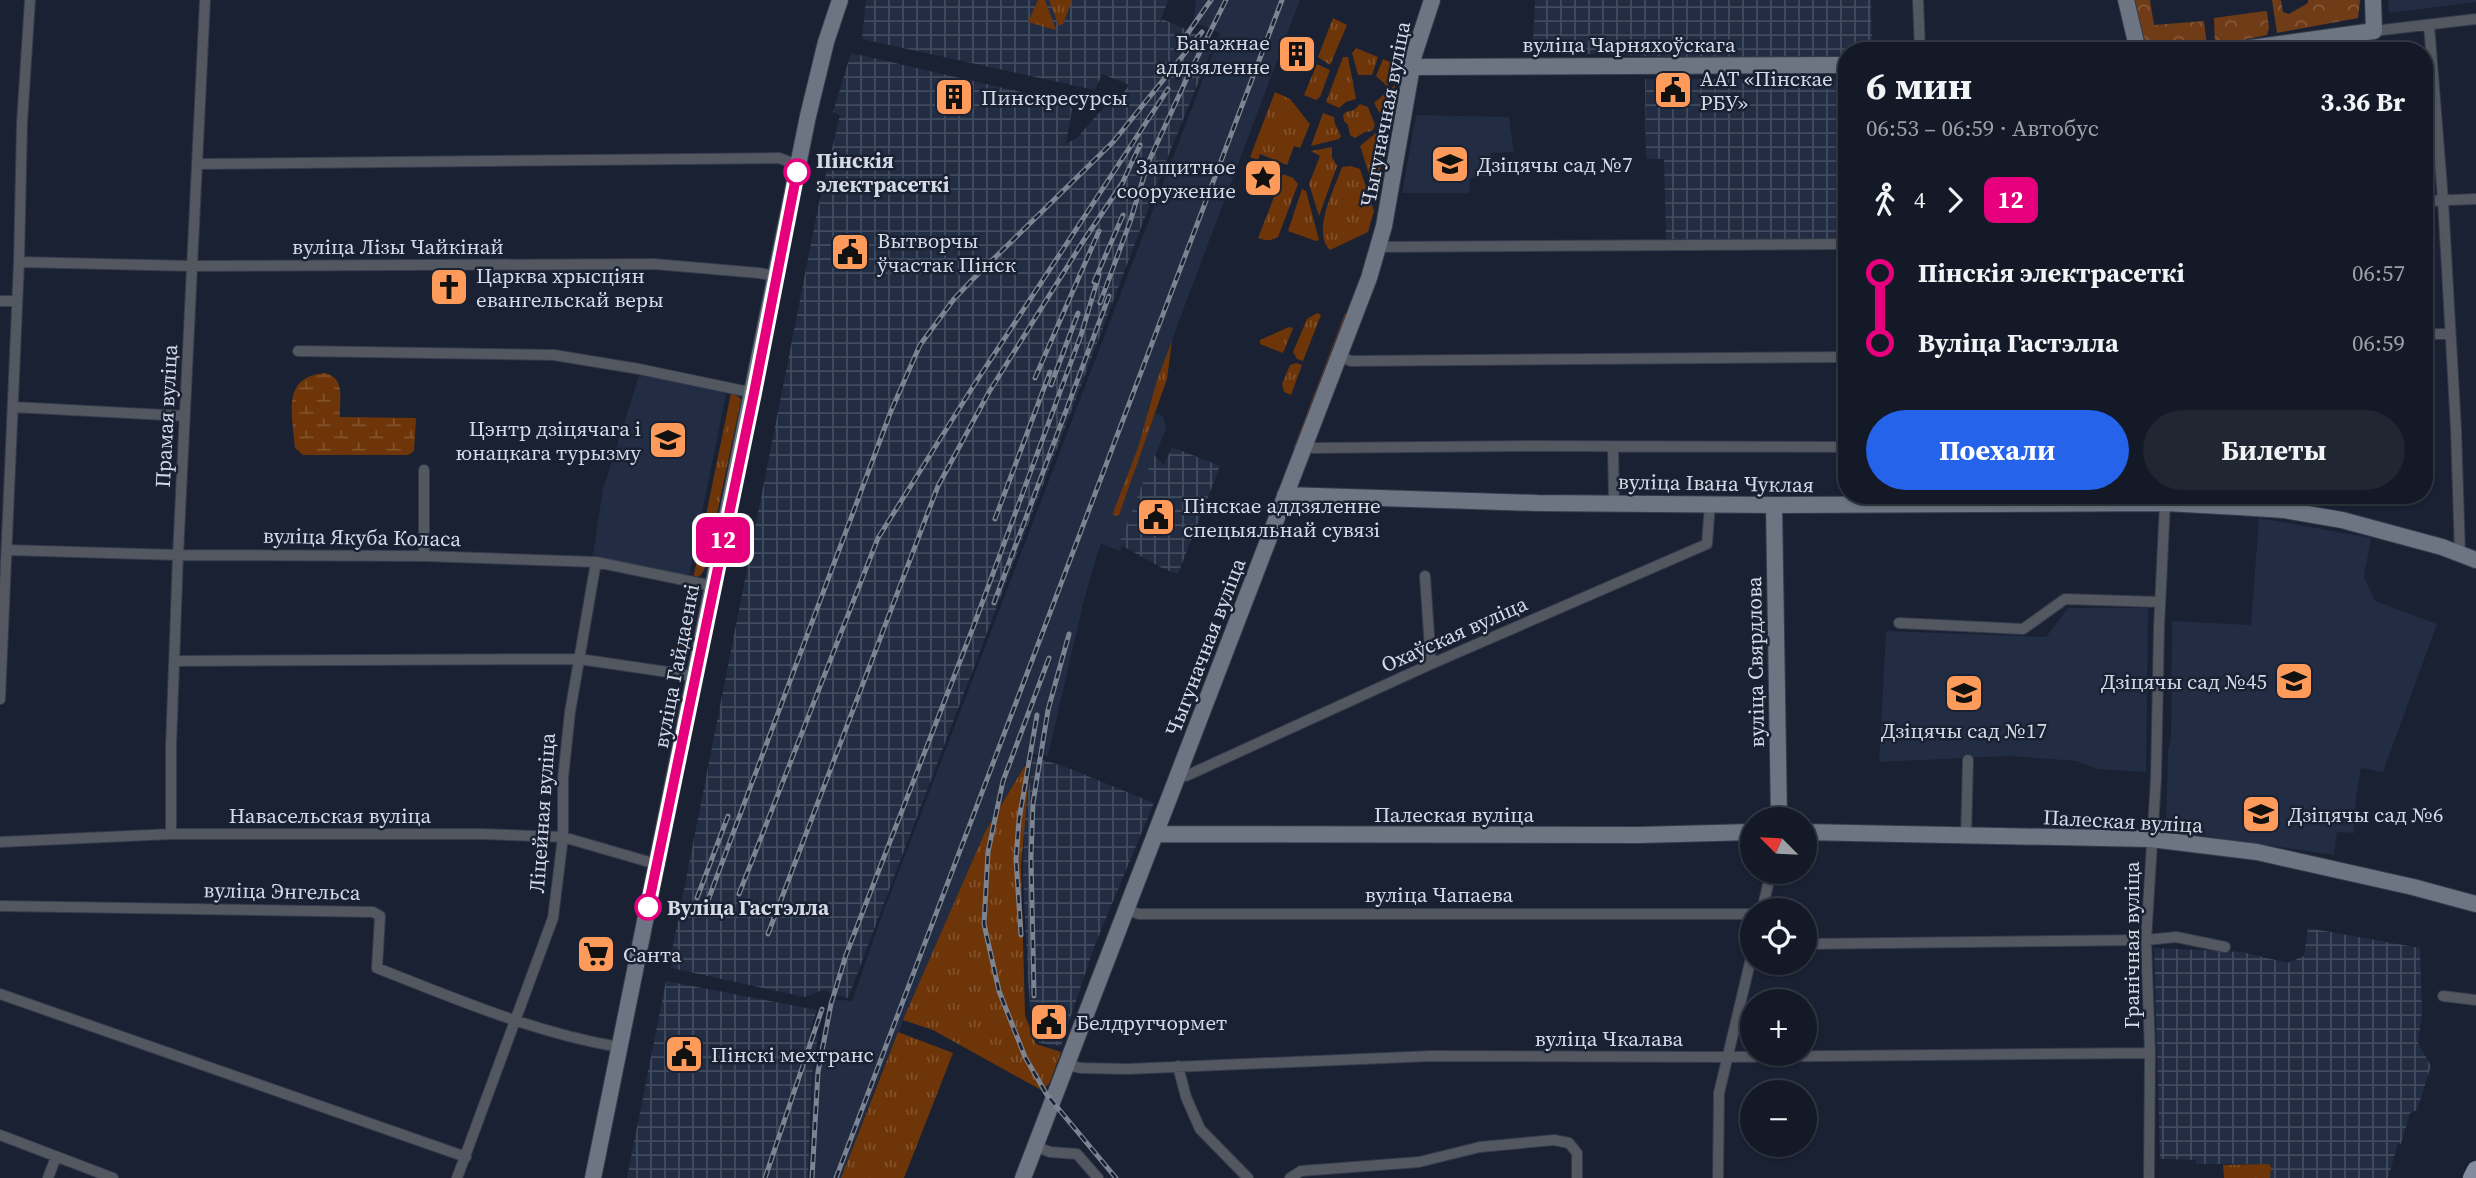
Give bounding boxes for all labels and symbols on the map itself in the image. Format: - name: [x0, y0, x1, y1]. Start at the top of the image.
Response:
- street label: Чыгуначная вуліца: [1353, 18, 1417, 209]
- place label: Багажнае аддзяленне: [1156, 28, 1270, 81]
- street label: вуліца Чарняхоўскага: [1522, 30, 1736, 59]
- building icon: Багажнае аддзяленне: [1276, 33, 1318, 75]
- place label: ААТ «Пінскае РБУ»: [1700, 64, 1833, 117]
- public building icon: ААТ «Пінскае РБУ»: [1652, 69, 1694, 111]
- building icon: Пинскресурсы: [933, 76, 975, 118]
- place label: Пинскресурсы: [981, 83, 1128, 112]
- school or university icon: Дзіцячы сад №7: [1429, 143, 1471, 185]
- place label: Пінскія электрасеткі: [816, 146, 950, 199]
- place label: Дзіцячы сад №7: [1477, 150, 1633, 179]
- place label: Защитное сооружение: [1117, 152, 1236, 205]
- place icon: Защитное сооружение: [1242, 157, 1284, 199]
- marker: Пінскія электрасеткі: [784, 159, 810, 185]
- place label: Вытворчы ўчастак Пінск: [877, 226, 1017, 279]
- public building icon: Вытворчы ўчастак Пінск: [829, 231, 871, 273]
- street label: вуліца Лізы Чайкінай: [292, 232, 504, 261]
- place label: Царква хрысціян евангельскай веры: [476, 261, 664, 314]
- church icon: Царква хрысціян евангельскай веры: [428, 266, 470, 308]
- street label: Прамая вуліца: [148, 343, 184, 488]
- place label: Цэнтр дзіцячага і юнацкага турызму: [455, 414, 641, 467]
- school or university icon: Цэнтр дзіцячага і юнацкага турызму: [647, 419, 689, 461]
- street label: вуліца Івана Чуклая: [1618, 467, 1814, 499]
- place label: Пінскае аддзяленне спецыяльнай сувязі: [1183, 491, 1381, 544]
- public building icon: Пінскае аддзяленне спецыяльнай сувязі: [1135, 496, 1177, 538]
- line badge: 12: [692, 517, 754, 563]
- street label: вуліца Якуба Коласа: [263, 521, 462, 553]
- street label: Чыгуначная вуліца: [1158, 554, 1252, 740]
- street label: вуліца Свярдлова: [1739, 576, 1771, 748]
- street label: вуліца Гайдаенкі: [646, 581, 706, 751]
- street label: Охаўская вуліца: [1376, 589, 1532, 679]
- school or university icon: Дзіцячы сад №45: [2273, 660, 2315, 702]
- place label: Дзіцячы сад №45: [2101, 667, 2267, 696]
- school or university icon: Дзіцячы сад №17: [1943, 672, 1985, 714]
- place label: Дзіцячы сад №17: [1881, 716, 2047, 745]
- street label: Ліцейная вуліца: [522, 731, 562, 894]
- school or university icon: Дзіцячы сад №6: [2240, 793, 2282, 835]
- street label: Палеская вуліца: [1374, 800, 1534, 829]
- place label: Дзіцячы сад №6: [2288, 800, 2444, 829]
- street label: Навасельская вуліца: [229, 801, 432, 830]
- street label: Палеская вуліца: [2042, 802, 2204, 840]
- north arrow: [1740, 807, 1816, 884]
- street label: Гранічная вуліца: [2117, 861, 2146, 1029]
- street label: вуліца Энгельса: [203, 875, 361, 907]
- street label: вуліца Чапаева: [1365, 880, 1514, 909]
- place label: Вуліца Гастэлла: [667, 893, 830, 922]
- marker: Вуліца Гастэлла: [635, 894, 661, 920]
- supermarket icon: Санта: [575, 933, 617, 975]
- place label: Санта: [623, 940, 682, 969]
- public building icon: Белдругчормет: [1028, 1001, 1070, 1043]
- place label: Белдругчормет: [1076, 1008, 1227, 1037]
- street label: вуліца Чкалава: [1535, 1024, 1684, 1053]
- public building icon: Пінскі мехтранс: [663, 1033, 705, 1075]
- place label: Пінскі мехтранс: [711, 1040, 874, 1069]

